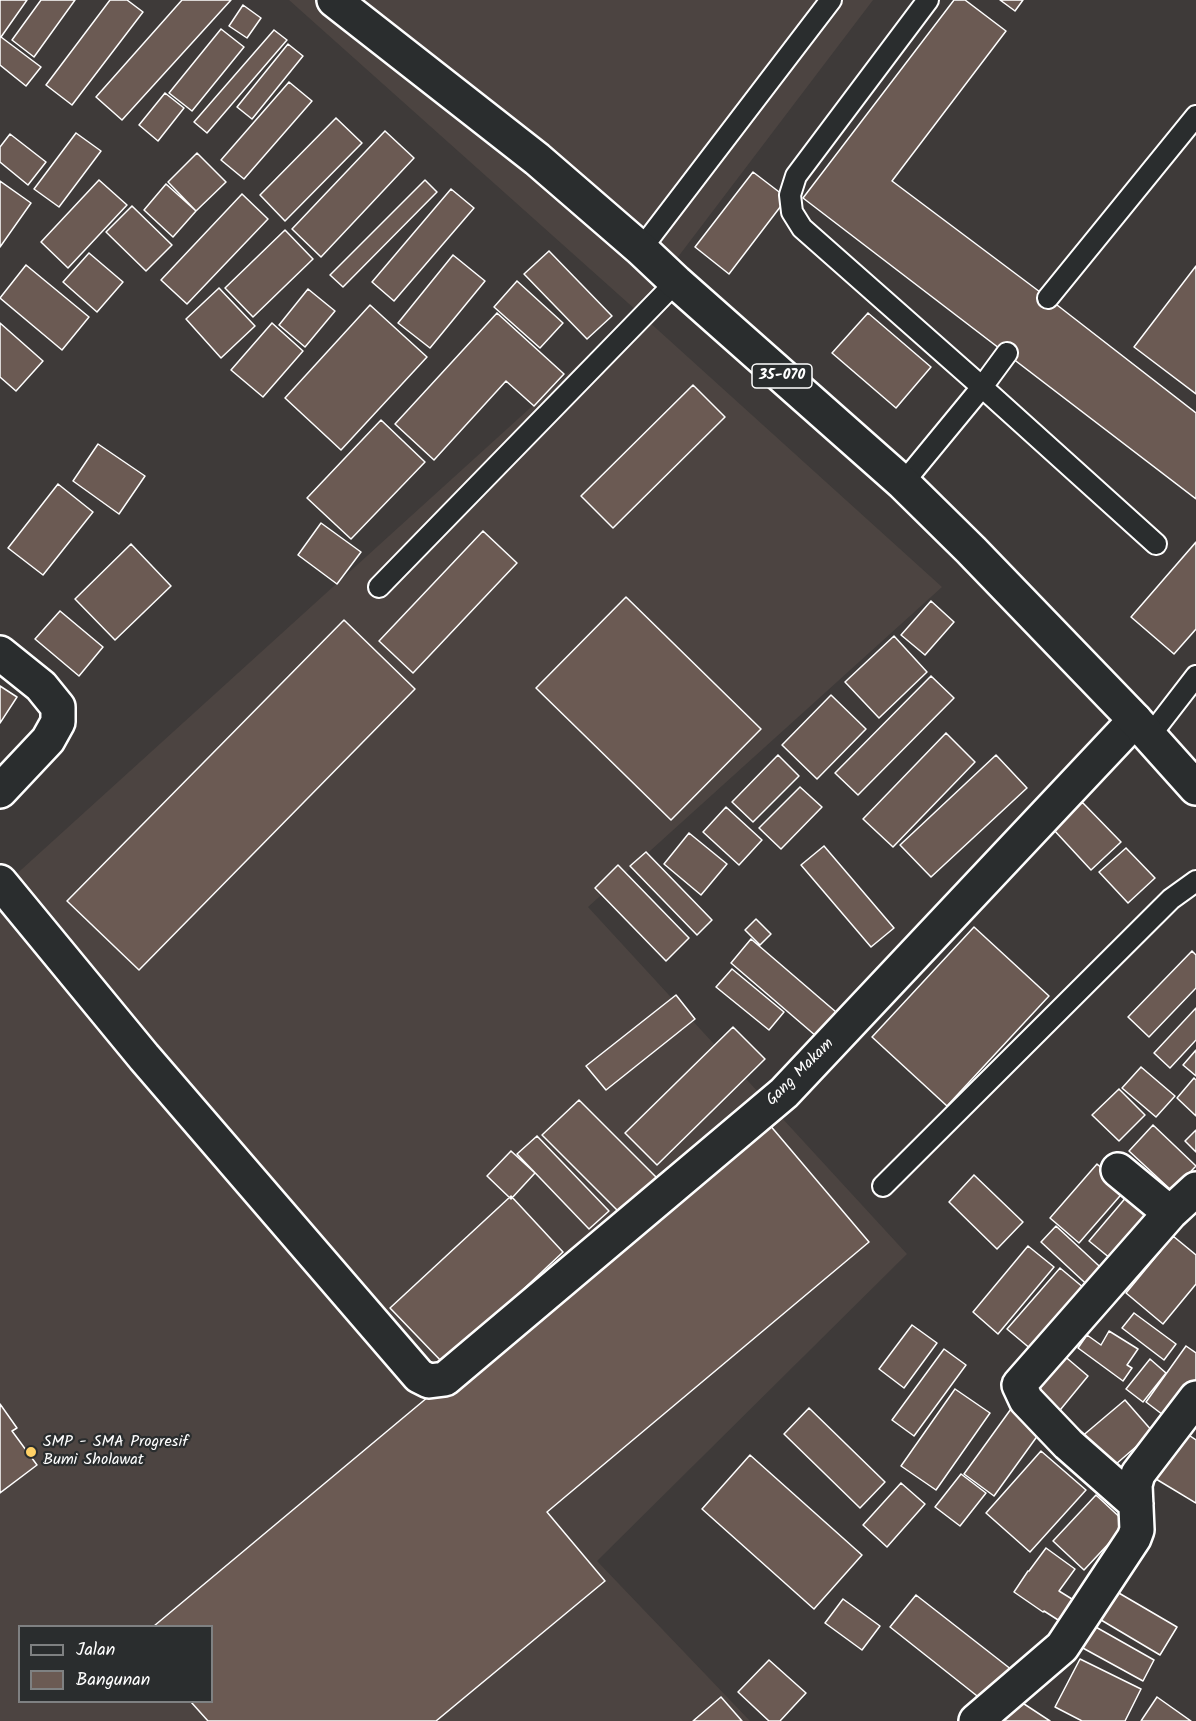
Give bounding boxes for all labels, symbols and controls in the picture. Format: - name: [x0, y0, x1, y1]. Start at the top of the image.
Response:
- road number: 35-070: [752, 364, 812, 388]
- street label: Gang Makam: [763, 1035, 839, 1111]
- place label: SMP - SMA Progresif Bumi Sholawat: [43, 1433, 188, 1471]
- marker: SMP - SMA Progresif Bumi Sholawat: [24, 1445, 38, 1459]
- legend: [18, 1625, 213, 1703]
- text: Jalan: [76, 1636, 115, 1665]
- text: Bangunan: [76, 1666, 150, 1695]

